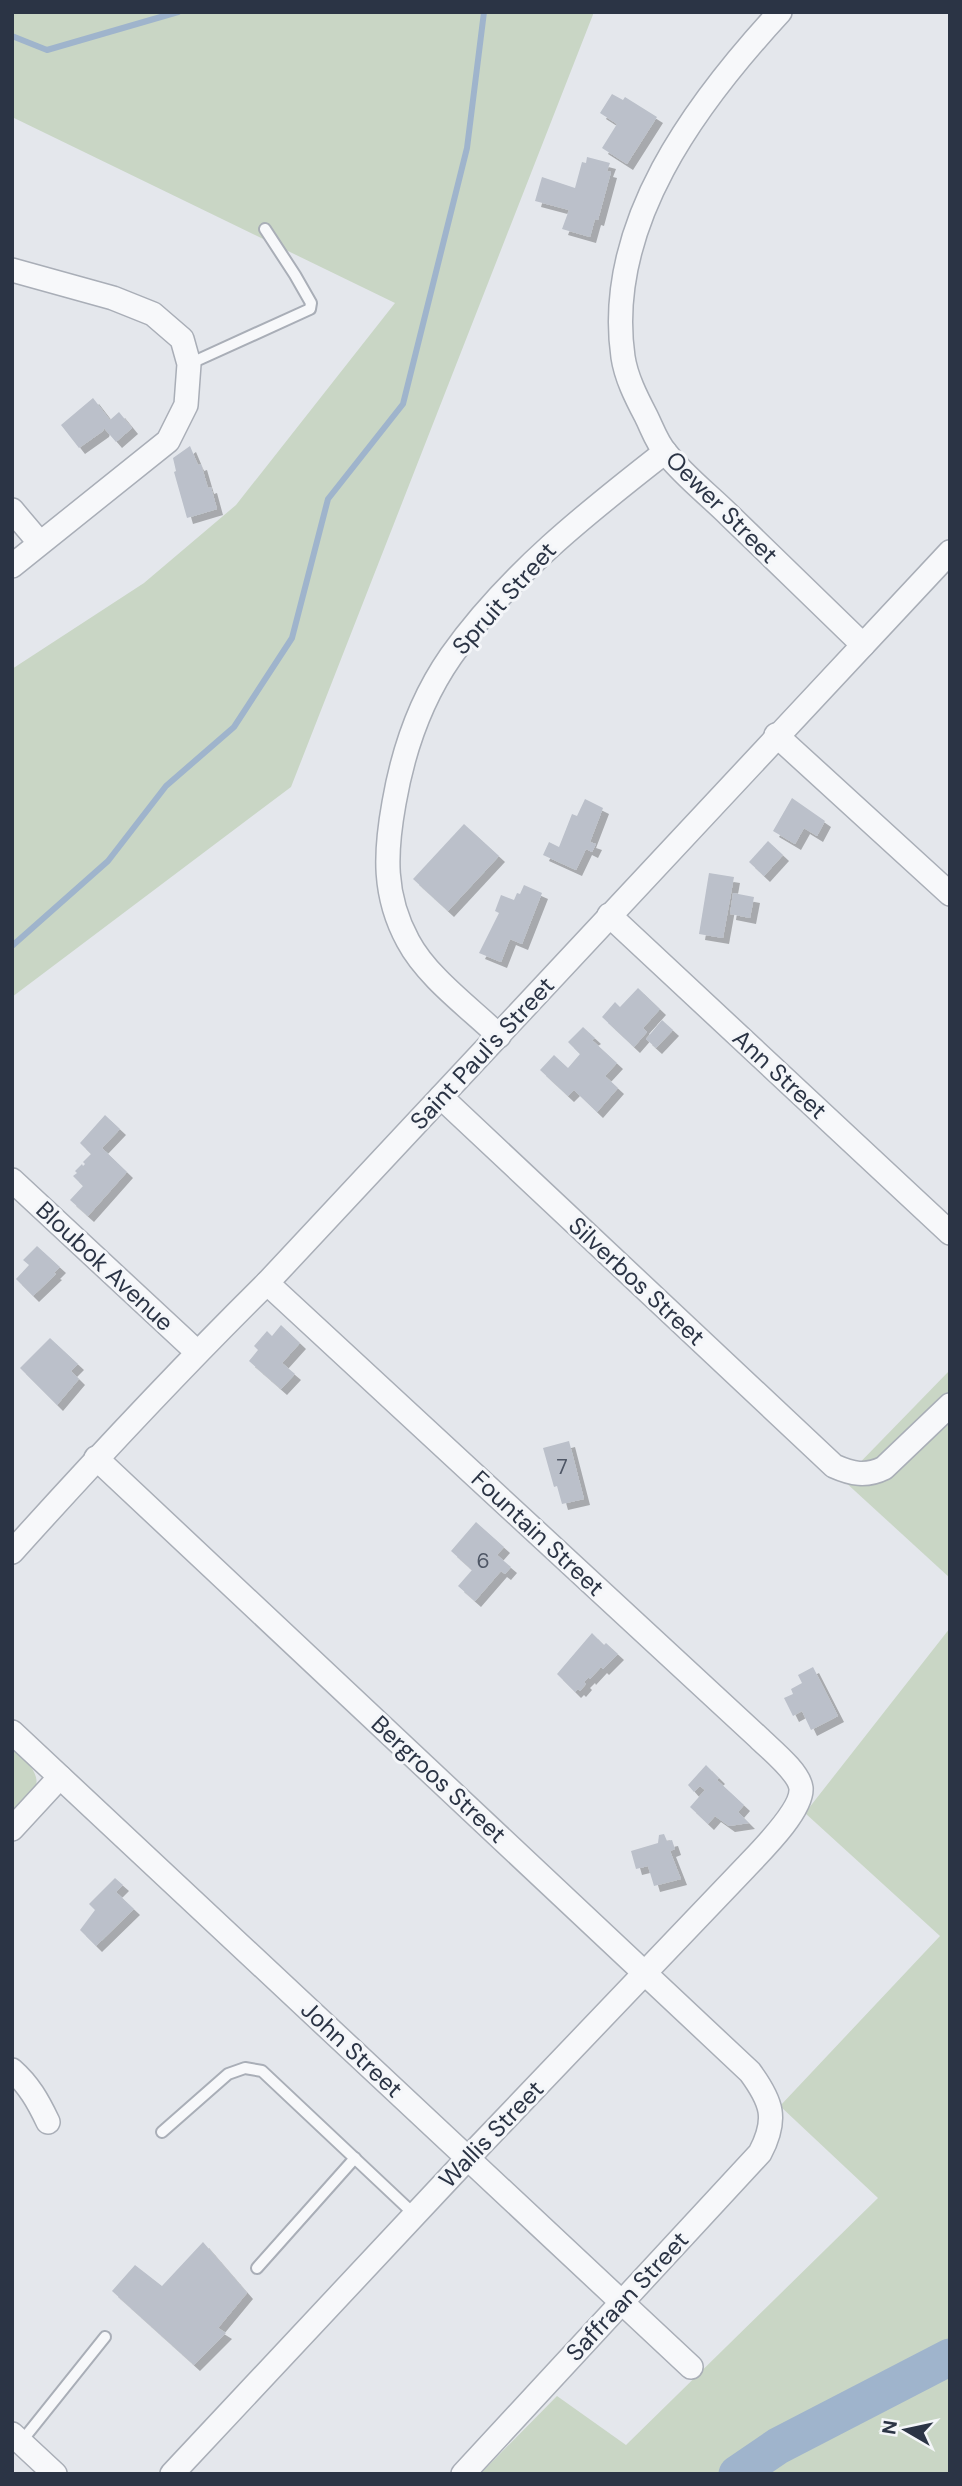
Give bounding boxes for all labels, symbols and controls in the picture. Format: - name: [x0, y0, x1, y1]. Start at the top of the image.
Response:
- street label: Oewer Street: [659, 444, 785, 570]
- street label: Spruit Street: [445, 535, 563, 661]
- street label: Saint Paul's Street: [403, 970, 561, 1136]
- street label: Ann Street: [726, 1022, 834, 1126]
- street label: Bloubok Avenue: [30, 1194, 180, 1338]
- street label: Silverbos Street: [562, 1210, 712, 1352]
- house number: 7: [556, 1453, 568, 1481]
- street label: Fountain Street: [465, 1464, 611, 1602]
- house number: 6: [476, 1547, 490, 1575]
- street label: Bergroos Street: [365, 1709, 513, 1849]
- street label: John Street: [295, 1994, 409, 2104]
- street label: Wallis Street: [432, 2074, 550, 2194]
- street label: Saffraan Street: [559, 2225, 695, 2367]
- north arrow: [871, 2395, 941, 2465]
- text: N: [876, 2419, 903, 2436]

